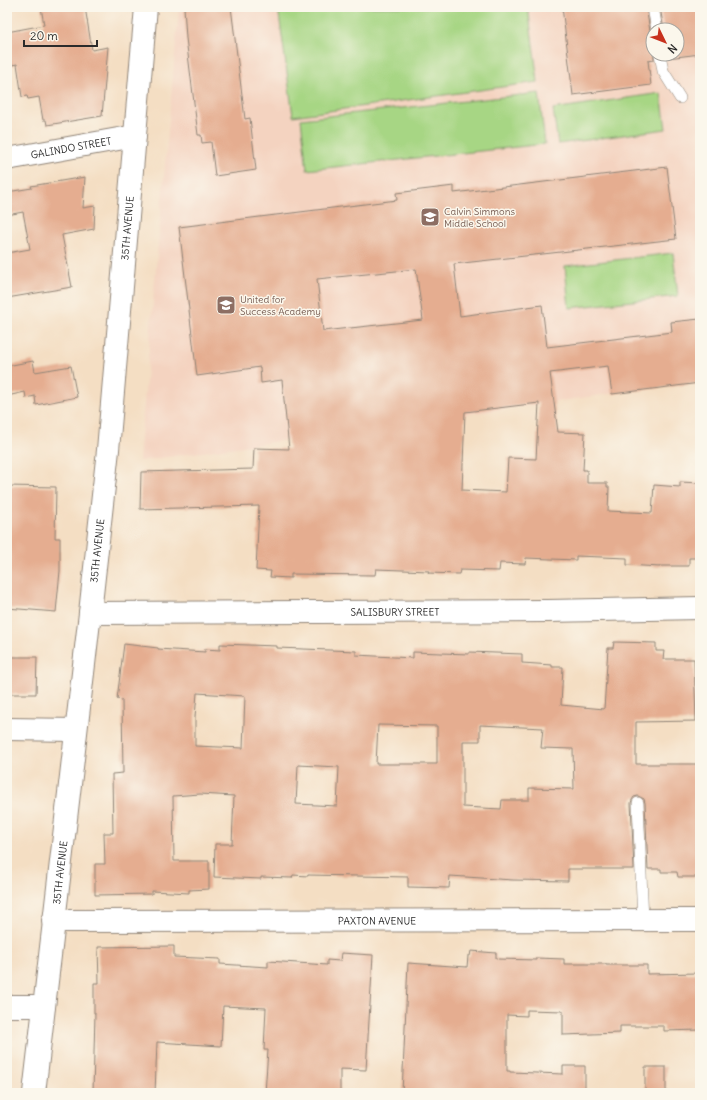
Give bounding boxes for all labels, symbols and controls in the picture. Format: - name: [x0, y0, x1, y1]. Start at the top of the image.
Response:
- scale bar: [24, 22, 97, 48]
- north arrow: [645, 22, 685, 62]
- text: 20 m: [30, 28, 58, 43]
- text: N: [665, 41, 680, 56]
- street label: GALINDO STREET: [30, 134, 112, 161]
- street label: 35TH AVENUE: [118, 195, 136, 261]
- place label: Calvin Simmons Middle School: [444, 205, 515, 230]
- school or university icon: Calvin Simmons Middle School: [419, 206, 441, 228]
- place label: United for Success Academy: [240, 293, 321, 318]
- school or university icon: United for Success Academy: [215, 294, 237, 316]
- street label: 35TH AVENUE: [87, 518, 107, 583]
- street label: SALISBURY STREET: [350, 605, 440, 618]
- street label: 35TH AVENUE: [50, 840, 70, 905]
- street label: PAXTON AVENUE: [338, 914, 416, 927]

